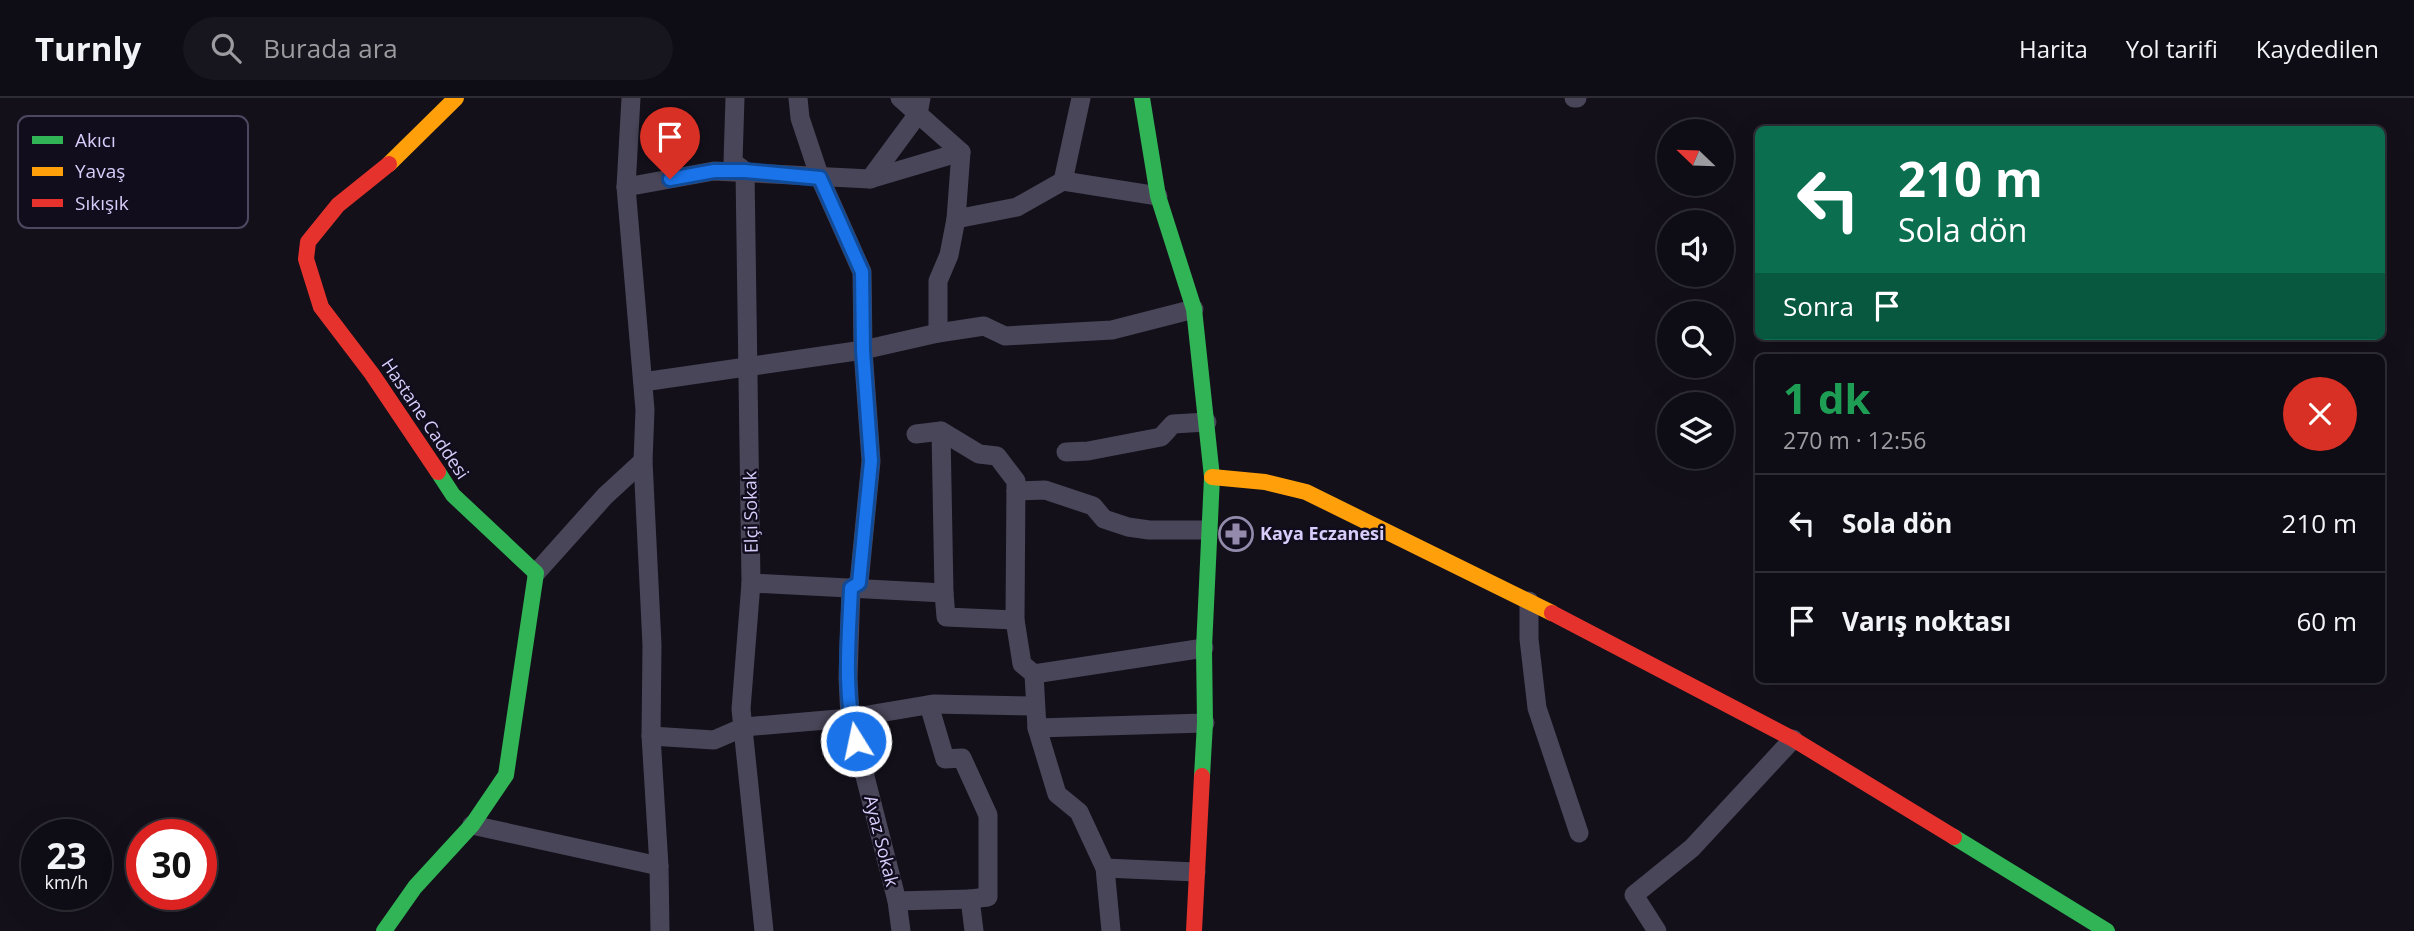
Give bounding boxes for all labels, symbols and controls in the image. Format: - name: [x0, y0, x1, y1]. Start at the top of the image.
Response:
- search box: [183, 17, 673, 80]
- text: Turnly: [35, 26, 141, 71]
- icon: search: [207, 29, 245, 67]
- text: Burada ara: [263, 30, 398, 66]
- text: Harita: [2019, 32, 2088, 65]
- text: Yol tarifi: [2126, 32, 2218, 65]
- text: Kaydedilen: [2256, 32, 2379, 65]
- pin: [640, 107, 700, 179]
- legend: [18, 116, 248, 228]
- icon: arrive: [651, 118, 689, 156]
- north arrow: [1657, 119, 1734, 196]
- map controls: [1657, 119, 1734, 469]
- text: Akıcı: [75, 127, 116, 153]
- text: 210 m: [1898, 145, 2043, 211]
- icon: left: [1783, 154, 1874, 245]
- text: Yavaş: [75, 158, 125, 184]
- text: Sıkışık: [75, 190, 129, 216]
- text: Sola dön: [1898, 208, 2027, 251]
- button: sound: [1657, 210, 1734, 287]
- icon: arrive: [1868, 287, 1906, 325]
- text: Sonra: [1783, 288, 1854, 324]
- button: search: [1657, 301, 1734, 378]
- street label: Hastane Caddesi: [377, 353, 475, 483]
- text: 1 dk: [1783, 369, 1871, 426]
- button: close: [2283, 377, 2357, 451]
- button: layers: [1657, 392, 1734, 469]
- text: 270 m · 12:56: [1783, 424, 1926, 456]
- street label: Elçi Sokak: [737, 470, 763, 553]
- icon: left: [1783, 504, 1821, 542]
- text: Sola dön: [1842, 505, 1952, 541]
- text: 210 m: [2282, 505, 2357, 541]
- pharmacy icon: Kaya Eczanesi: [1217, 515, 1255, 553]
- place label: Kaya Eczanesi: [1260, 521, 1385, 545]
- icon: arrive: [1783, 602, 1821, 640]
- text: Varış noktası: [1842, 603, 2011, 639]
- text: 60 m: [2296, 603, 2357, 639]
- position arrow: [819, 704, 893, 778]
- street label: Ayaz Sokak: [859, 793, 905, 889]
- speed limit sign: 30: [126, 819, 217, 910]
- text: 23: [46, 832, 87, 879]
- text: km/h: [45, 870, 88, 894]

